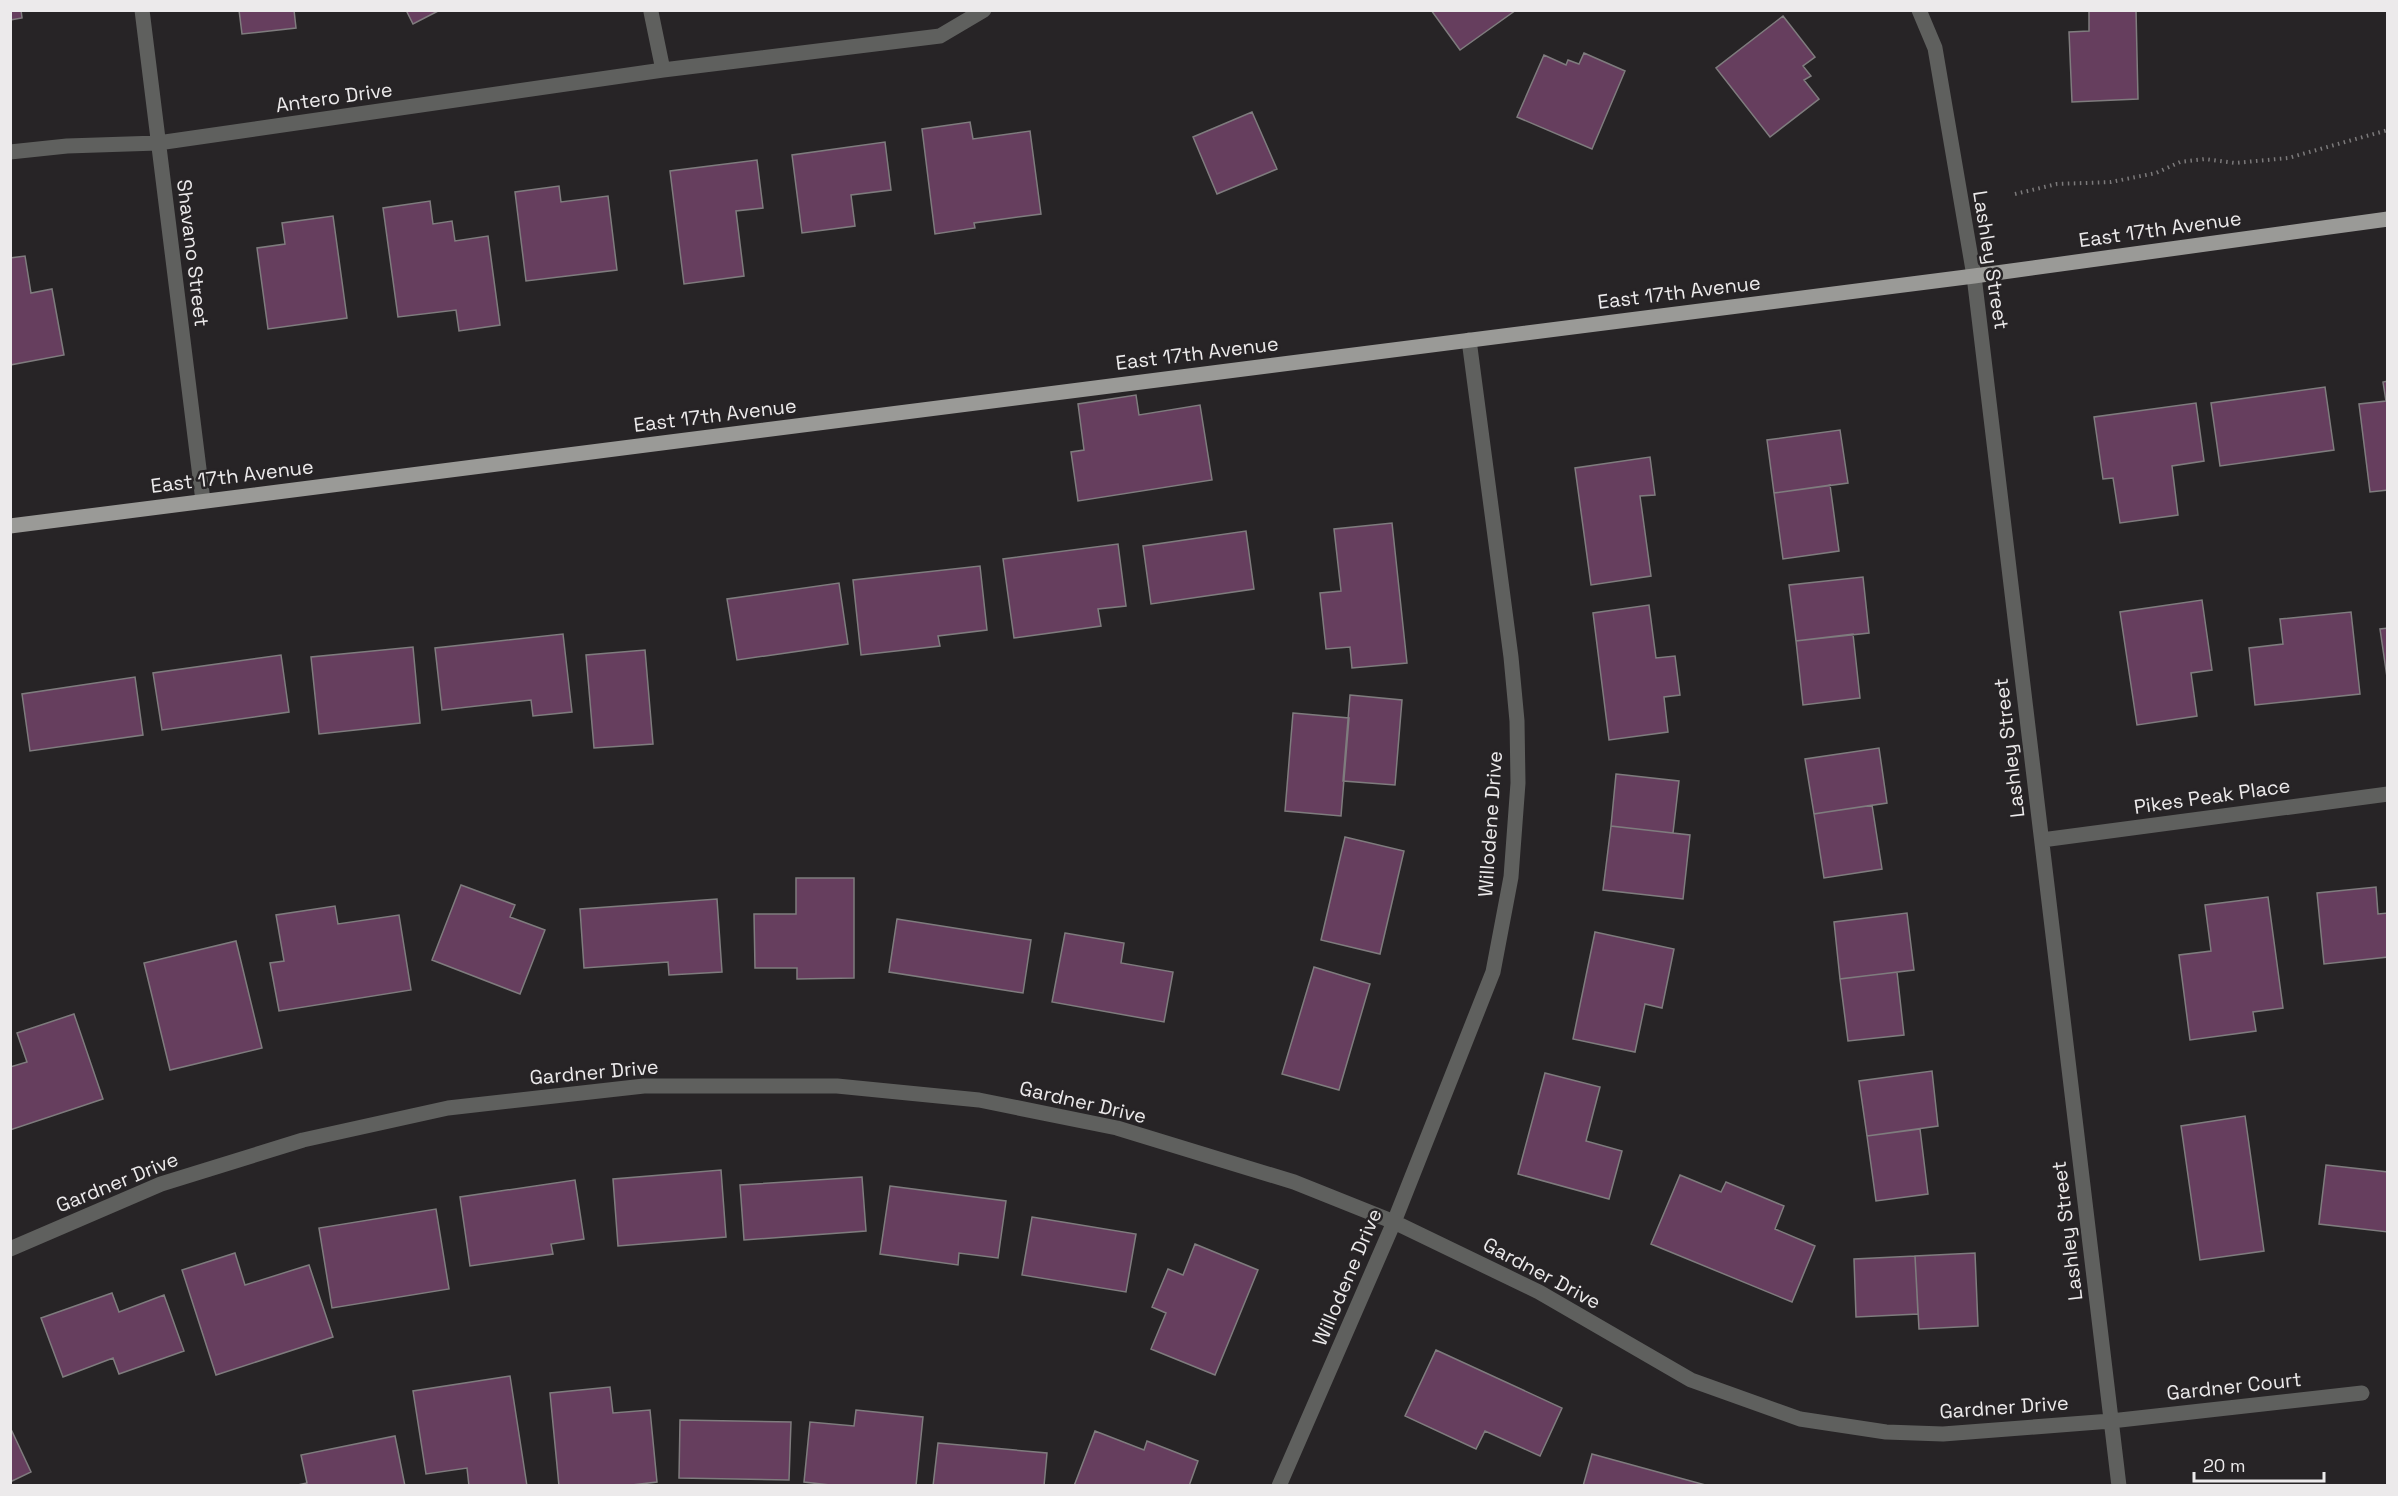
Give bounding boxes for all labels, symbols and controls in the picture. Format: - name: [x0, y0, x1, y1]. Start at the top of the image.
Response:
- street label: Antero Drive: [274, 76, 394, 118]
- street label: Shavano Street: [171, 178, 215, 328]
- street label: Lashley Street: [1967, 189, 2015, 331]
- street label: East 17th Avenue: [2077, 205, 2243, 253]
- street label: East 17th Avenue: [1596, 269, 1762, 315]
- street label: East 17th Avenue: [1114, 330, 1280, 376]
- street label: East 17th Avenue: [632, 392, 798, 438]
- street label: East 17th Avenue: [149, 453, 315, 499]
- street label: Lashley Street: [1988, 677, 2030, 819]
- street label: Willodene Drive: [1472, 750, 1508, 898]
- street label: Pikes Peak Place: [2132, 772, 2292, 820]
- street label: Gardner Drive: [528, 1053, 660, 1091]
- street label: Gardner Drive: [1017, 1075, 1149, 1129]
- street label: Gardner Drive: [52, 1146, 182, 1218]
- street label: Lashley Street: [2046, 1160, 2088, 1302]
- street label: Willodene Drive: [1306, 1205, 1388, 1349]
- street label: Gardner Drive: [1479, 1231, 1605, 1315]
- street label: Gardner Court: [2165, 1366, 2303, 1406]
- street label: Gardner Drive: [1939, 1390, 2069, 1424]
- scale bar: [2194, 1445, 2324, 1483]
- text: 20 m: [2203, 1454, 2246, 1477]

